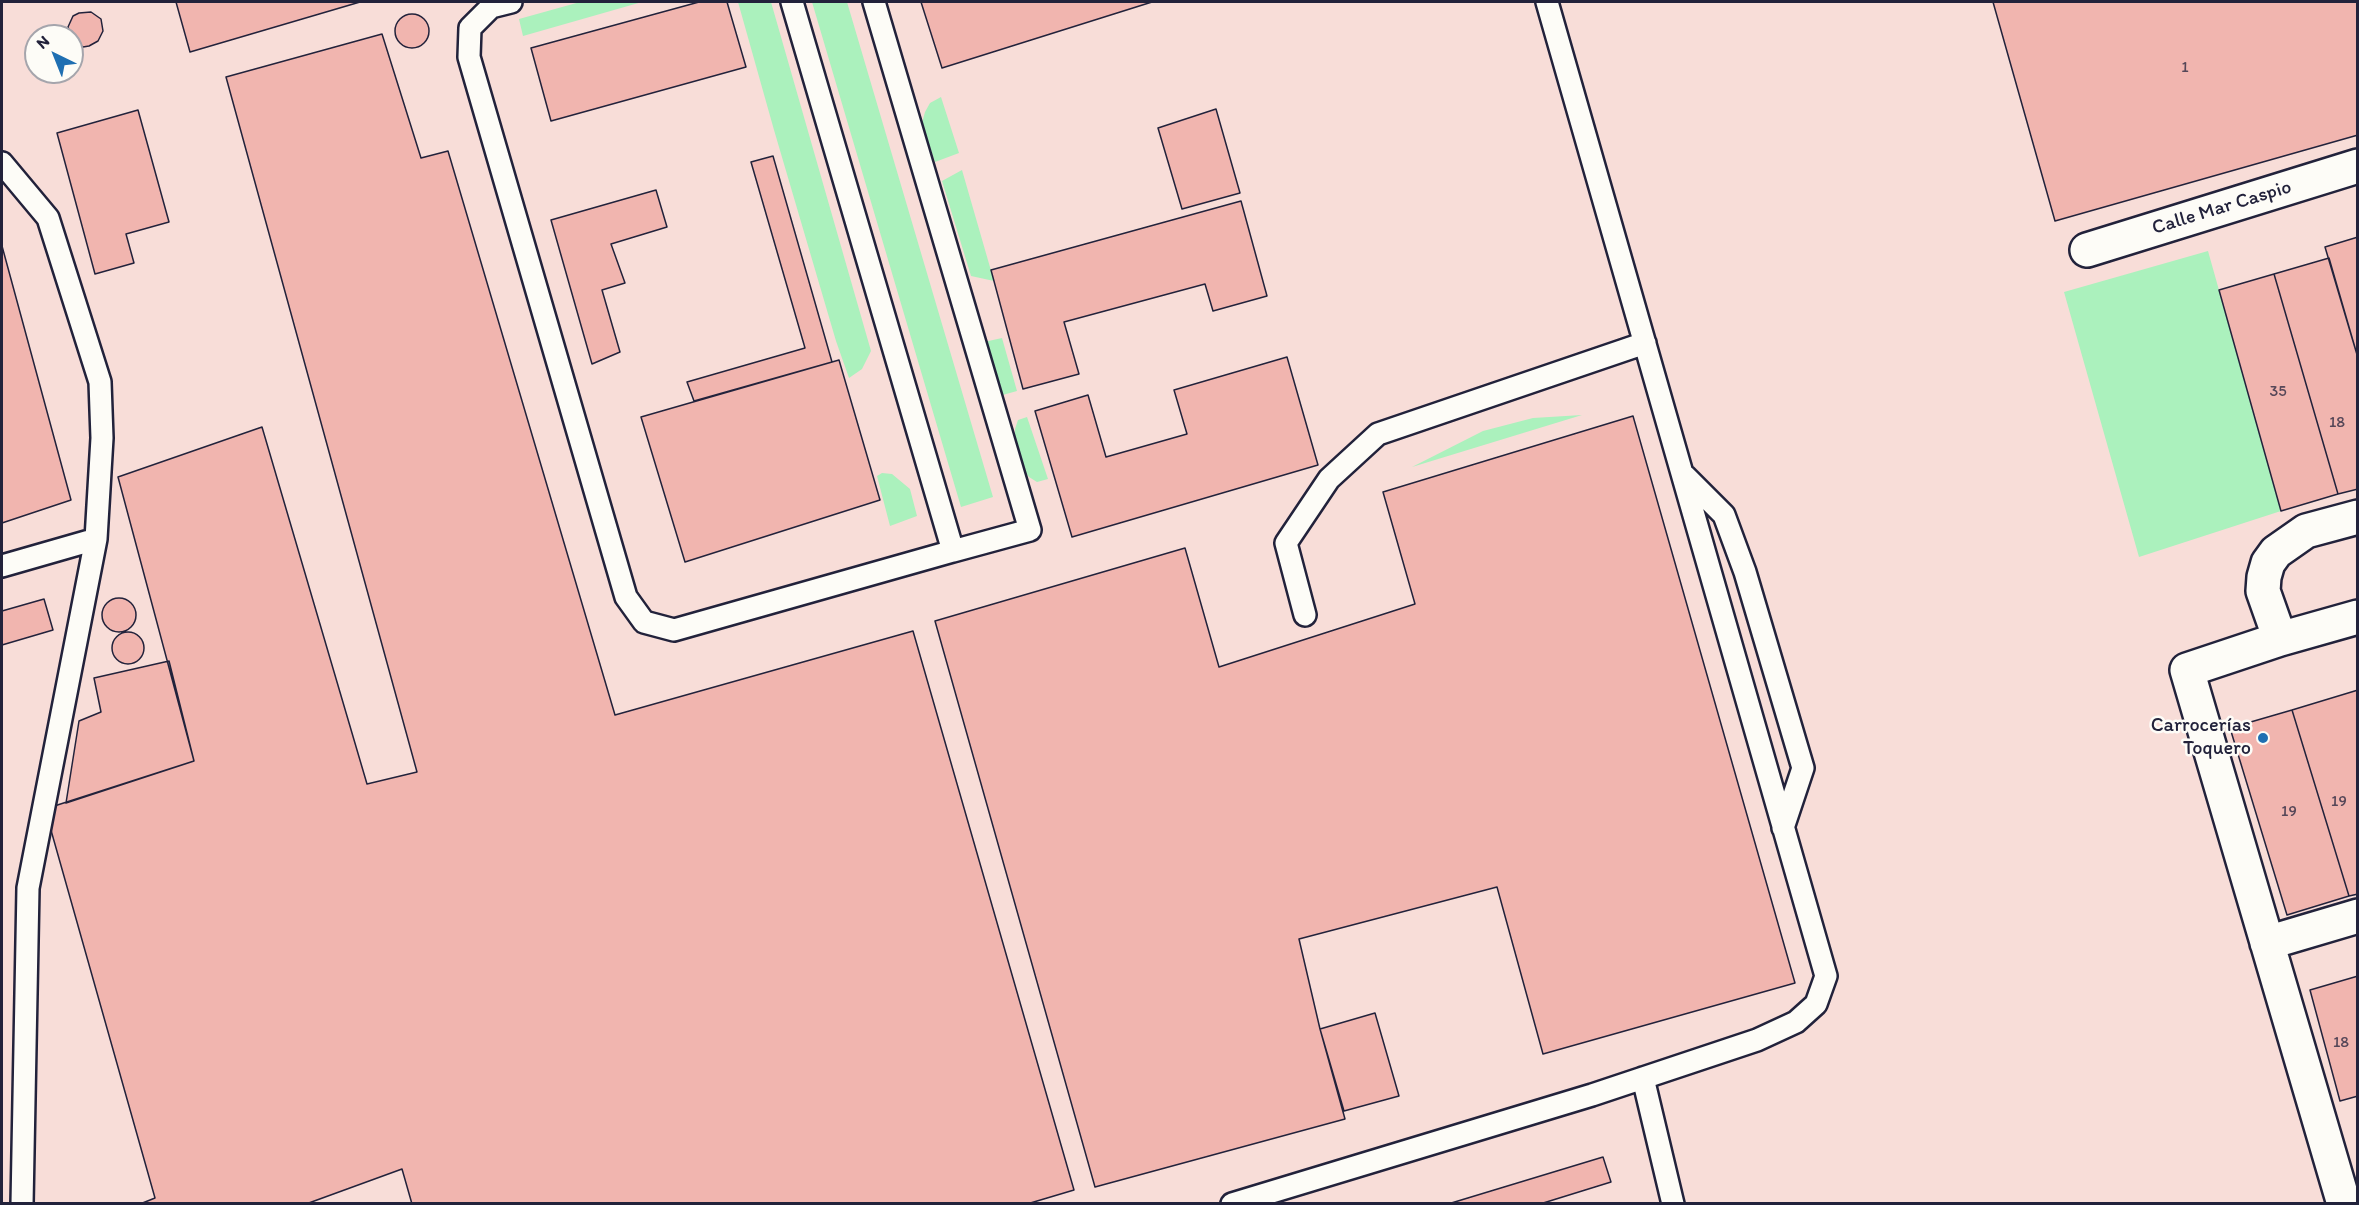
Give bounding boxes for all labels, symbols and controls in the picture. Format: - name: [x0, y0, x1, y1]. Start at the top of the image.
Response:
- north arrow: [24, 24, 84, 84]
- text: N: [32, 31, 53, 53]
- house number: 1: [2181, 58, 2189, 78]
- street label: Calle Mar Caspio: [2149, 175, 2295, 241]
- house number: 35: [2269, 382, 2287, 402]
- house number: 18: [2329, 413, 2345, 433]
- place label: Carrocerías Toquero: [2151, 714, 2251, 761]
- marker: Carrocerías Toquero: [2256, 731, 2270, 745]
- house number: 19: [2331, 792, 2347, 812]
- house number: 19: [2281, 802, 2297, 822]
- house number: 18: [2333, 1033, 2349, 1053]

